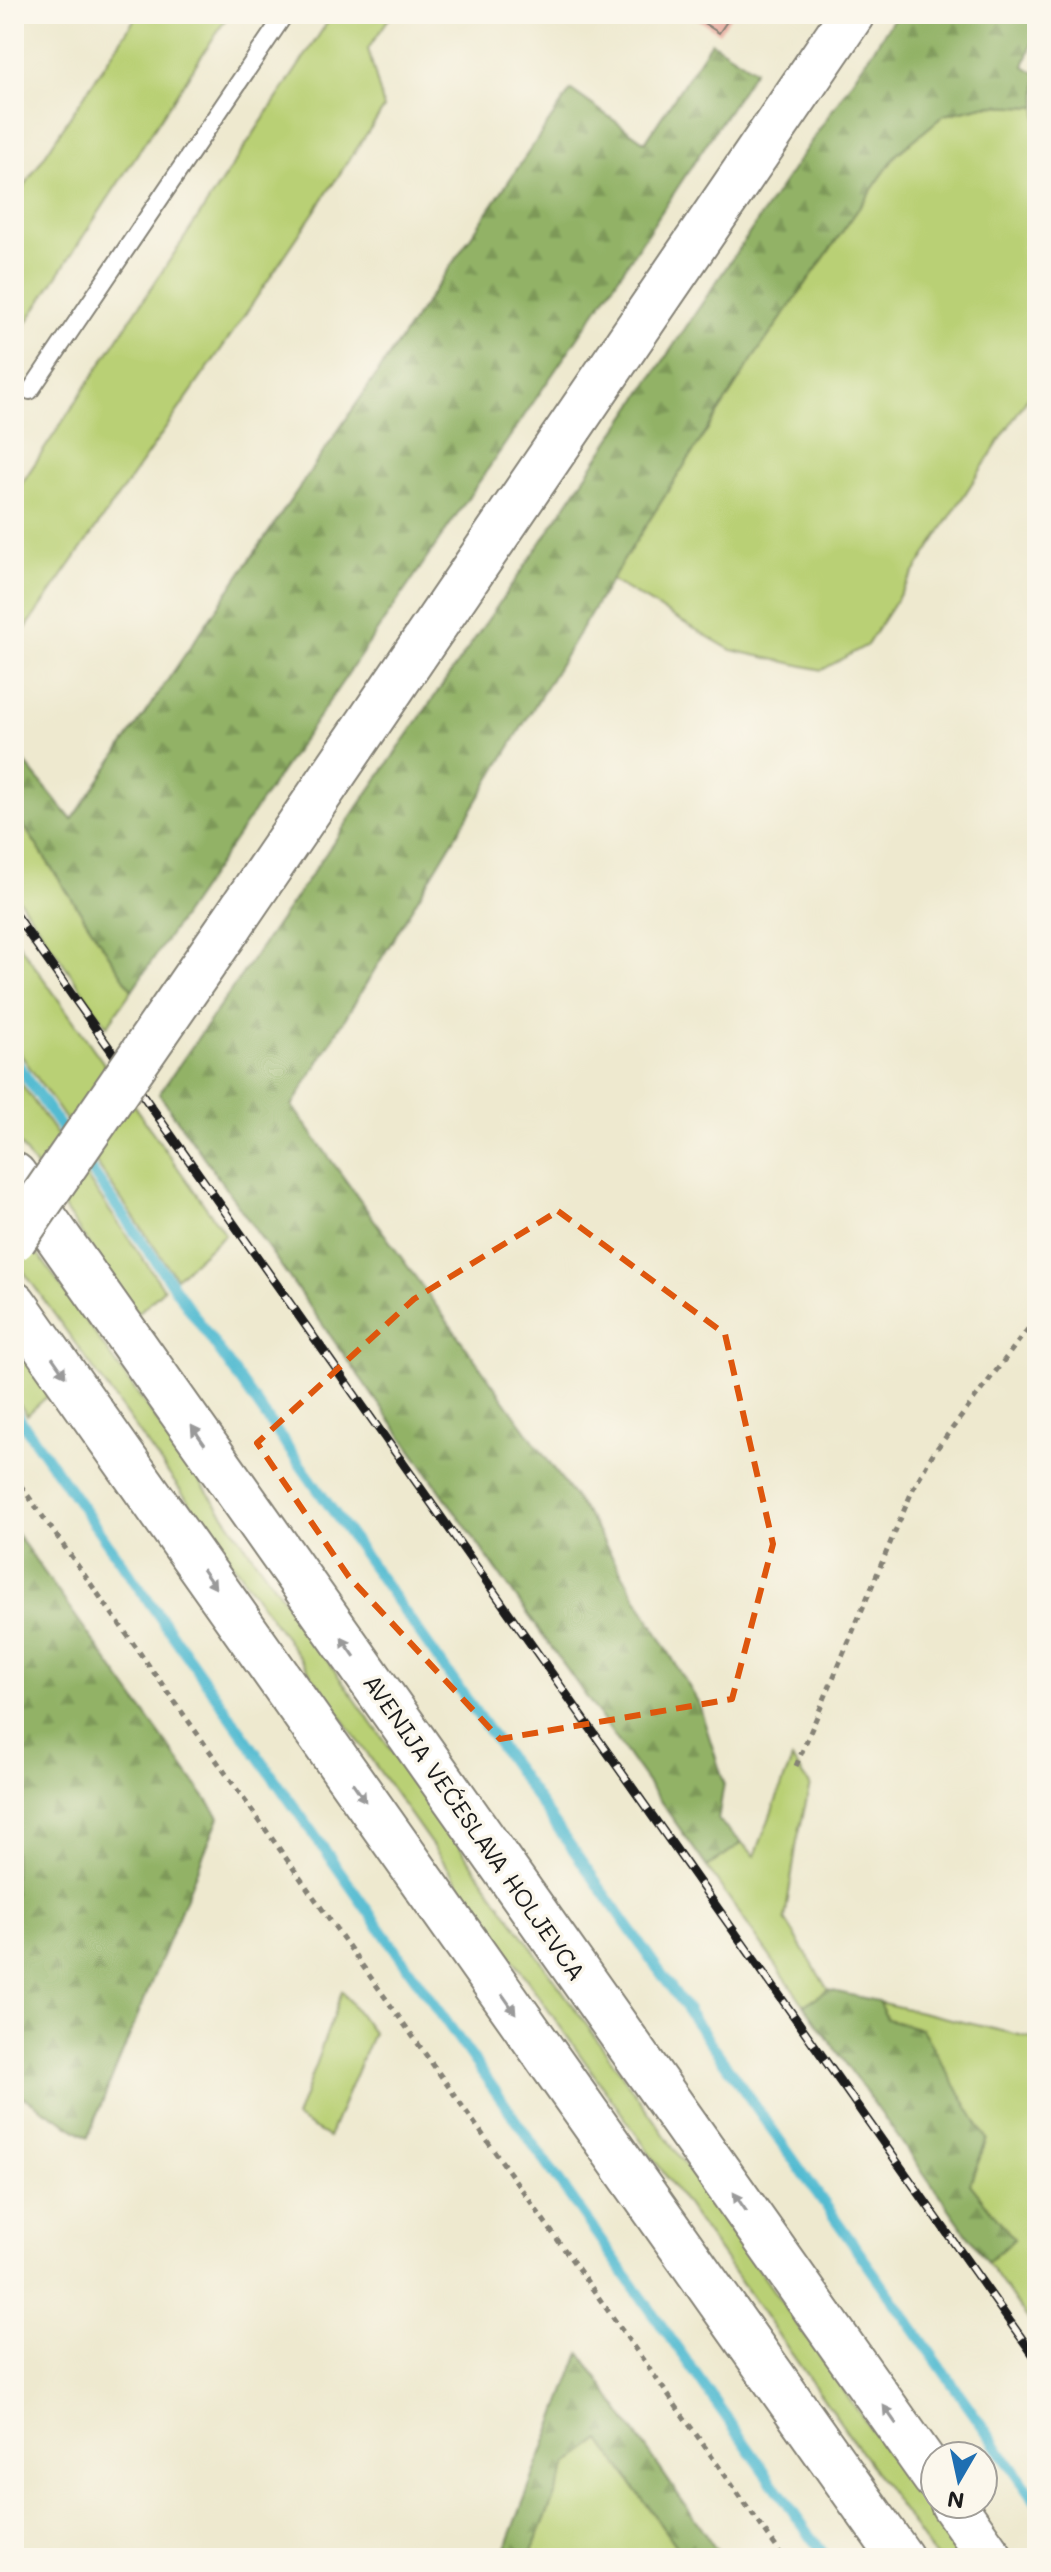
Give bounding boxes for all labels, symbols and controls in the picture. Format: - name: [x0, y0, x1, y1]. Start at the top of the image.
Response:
- one-way arrow: [51, 1356, 67, 1378]
- one-way arrow: [191, 1424, 206, 1445]
- one-way arrow: [201, 1569, 216, 1590]
- one-way arrow: [341, 1636, 356, 1657]
- street label: AVENIJA VEĆESLAVA HOLJEVCA: [357, 1668, 593, 1986]
- one-way arrow: [351, 1781, 366, 1802]
- one-way arrow: [501, 1993, 516, 2014]
- one-way arrow: [733, 2192, 748, 2213]
- one-way arrow: [883, 2404, 898, 2425]
- north arrow: [919, 2440, 999, 2520]
- text: N: [945, 2485, 966, 2516]

